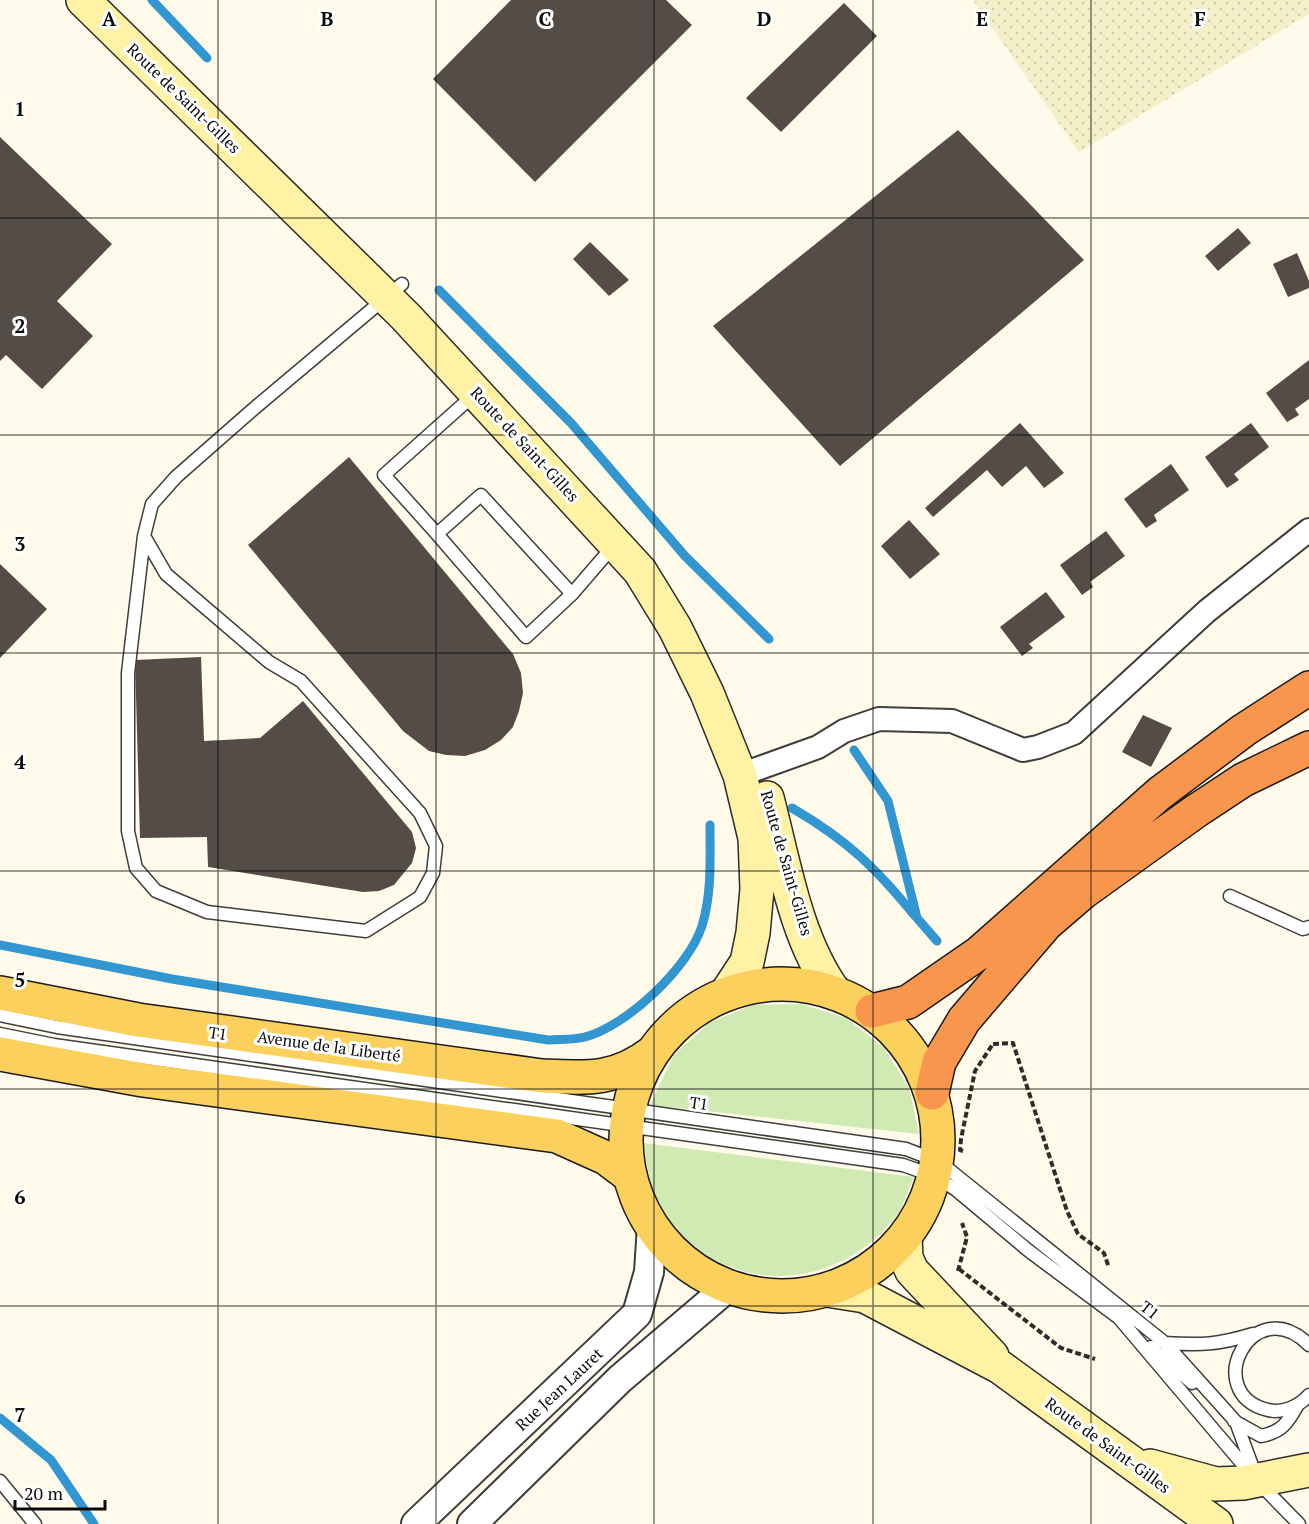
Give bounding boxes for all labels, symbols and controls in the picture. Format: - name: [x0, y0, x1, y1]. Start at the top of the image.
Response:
- text: A: [102, 5, 117, 32]
- text: B: [321, 5, 334, 32]
- text: C: [538, 5, 552, 32]
- text: D: [757, 5, 771, 32]
- text: E: [976, 5, 988, 32]
- text: F: [1194, 5, 1206, 32]
- street label: Route de Saint-Gilles: [122, 38, 246, 158]
- text: 1: [14, 95, 26, 122]
- text: 2: [14, 312, 26, 339]
- street label: Route de Saint-Gilles: [466, 382, 584, 506]
- text: 3: [14, 530, 26, 557]
- text: 4: [14, 748, 26, 775]
- street label: Route de Saint-Gilles: [756, 788, 818, 938]
- text: 5: [14, 966, 26, 993]
- street label: T1: [207, 1021, 229, 1045]
- street label: Avenue de la Liberté: [256, 1025, 402, 1067]
- street label: T1: [688, 1091, 710, 1115]
- text: 6: [14, 1183, 26, 1210]
- street label: T1: [1136, 1296, 1164, 1324]
- street label: Rue Jean Lauret: [510, 1343, 608, 1435]
- street label: Route de Saint-Gilles: [1041, 1392, 1175, 1498]
- text: 7: [14, 1401, 26, 1428]
- scale bar: [15, 1473, 105, 1511]
- text: 20 m: [24, 1481, 64, 1505]

